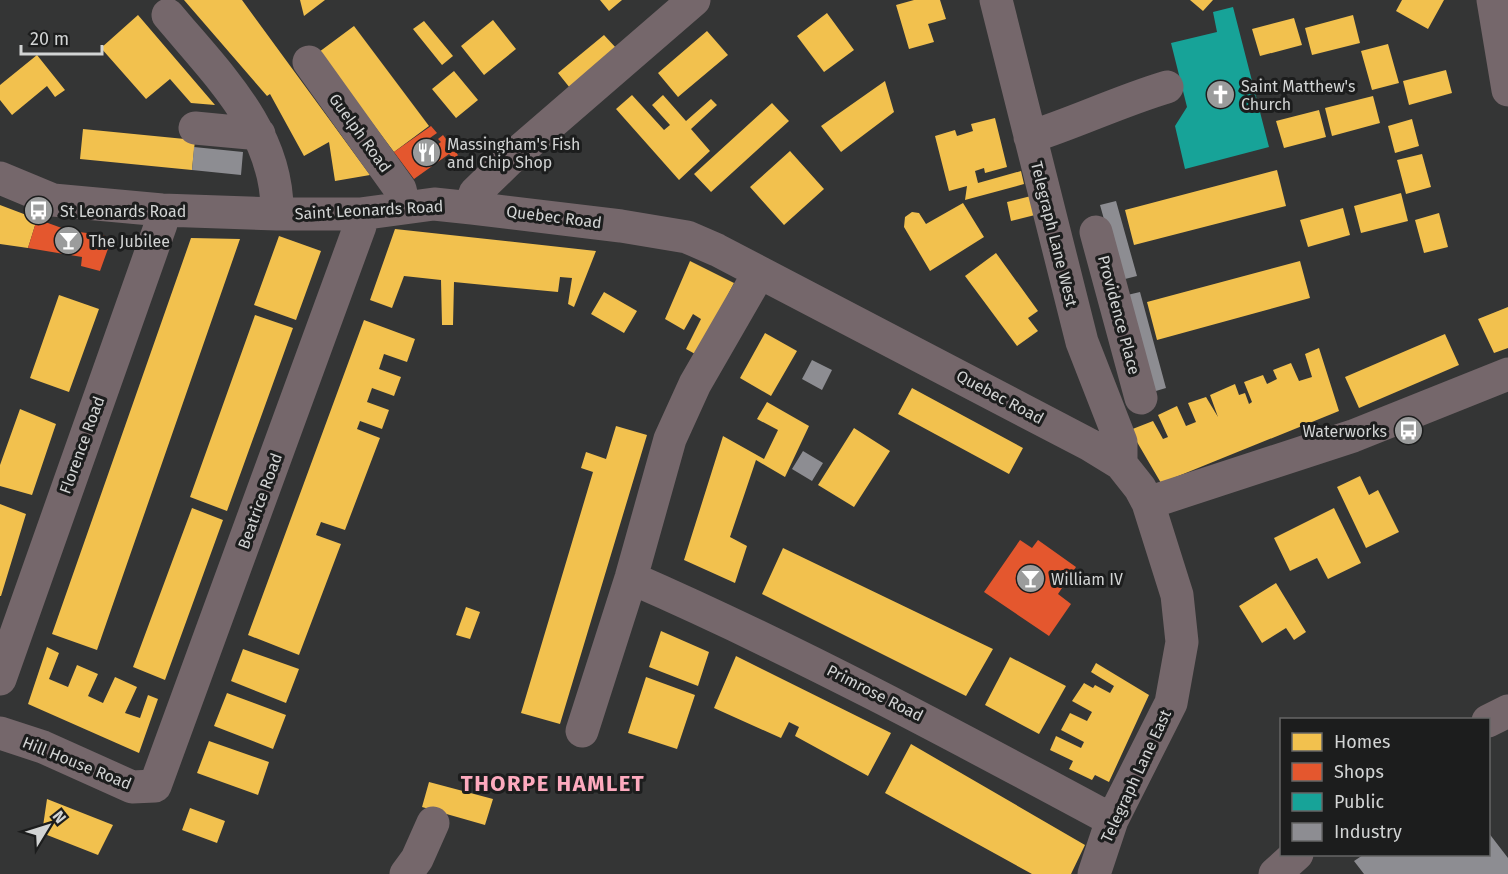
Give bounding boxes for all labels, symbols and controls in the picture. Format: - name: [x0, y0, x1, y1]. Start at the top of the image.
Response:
- scale bar: [21, 18, 102, 56]
- text: 20 m: [30, 28, 69, 50]
- place label: Saint Matthew's Church: [1241, 77, 1355, 114]
- church icon: Saint Matthew's Church: [1204, 79, 1236, 111]
- street label: Guelph Road: [325, 90, 395, 176]
- place label: Massingham's Fish and Chip Shop: [447, 135, 580, 172]
- restaurant icon: Massingham's Fish and Chip Shop: [410, 137, 442, 169]
- street label: Telegraph Lane West: [1027, 159, 1081, 309]
- bus stop icon: St Leonards Road: [23, 195, 55, 227]
- street label: Saint Leonards Road: [294, 197, 444, 223]
- place label: St Leonards Road: [60, 202, 186, 221]
- street label: Quebec Road: [505, 202, 603, 232]
- bar icon: The Jubilee: [52, 225, 84, 257]
- place label: The Jubilee: [89, 232, 170, 251]
- street label: Providence Place: [1094, 253, 1144, 377]
- street label: Quebec Road: [953, 366, 1047, 428]
- street label: Florence Road: [56, 394, 108, 496]
- bus stop icon: Waterworks: [1392, 415, 1424, 447]
- place label: Waterworks: [1303, 422, 1387, 441]
- street label: Beatrice Road: [234, 450, 286, 552]
- bar icon: William IV: [1014, 563, 1046, 595]
- place label: William IV: [1051, 570, 1123, 589]
- street label: Primrose Road: [824, 661, 926, 725]
- street label: Telegraph Lane East: [1097, 706, 1175, 845]
- legend: [1280, 718, 1490, 856]
- text: Homes: [1334, 731, 1390, 753]
- street label: Hill House Road: [20, 732, 134, 794]
- text: Shops: [1334, 761, 1384, 783]
- district label: THORPE HAMLET: [461, 770, 645, 797]
- text: Public: [1334, 791, 1384, 813]
- north arrow: [18, 796, 78, 856]
- text: N: [49, 807, 70, 827]
- text: Industry: [1334, 821, 1402, 843]

